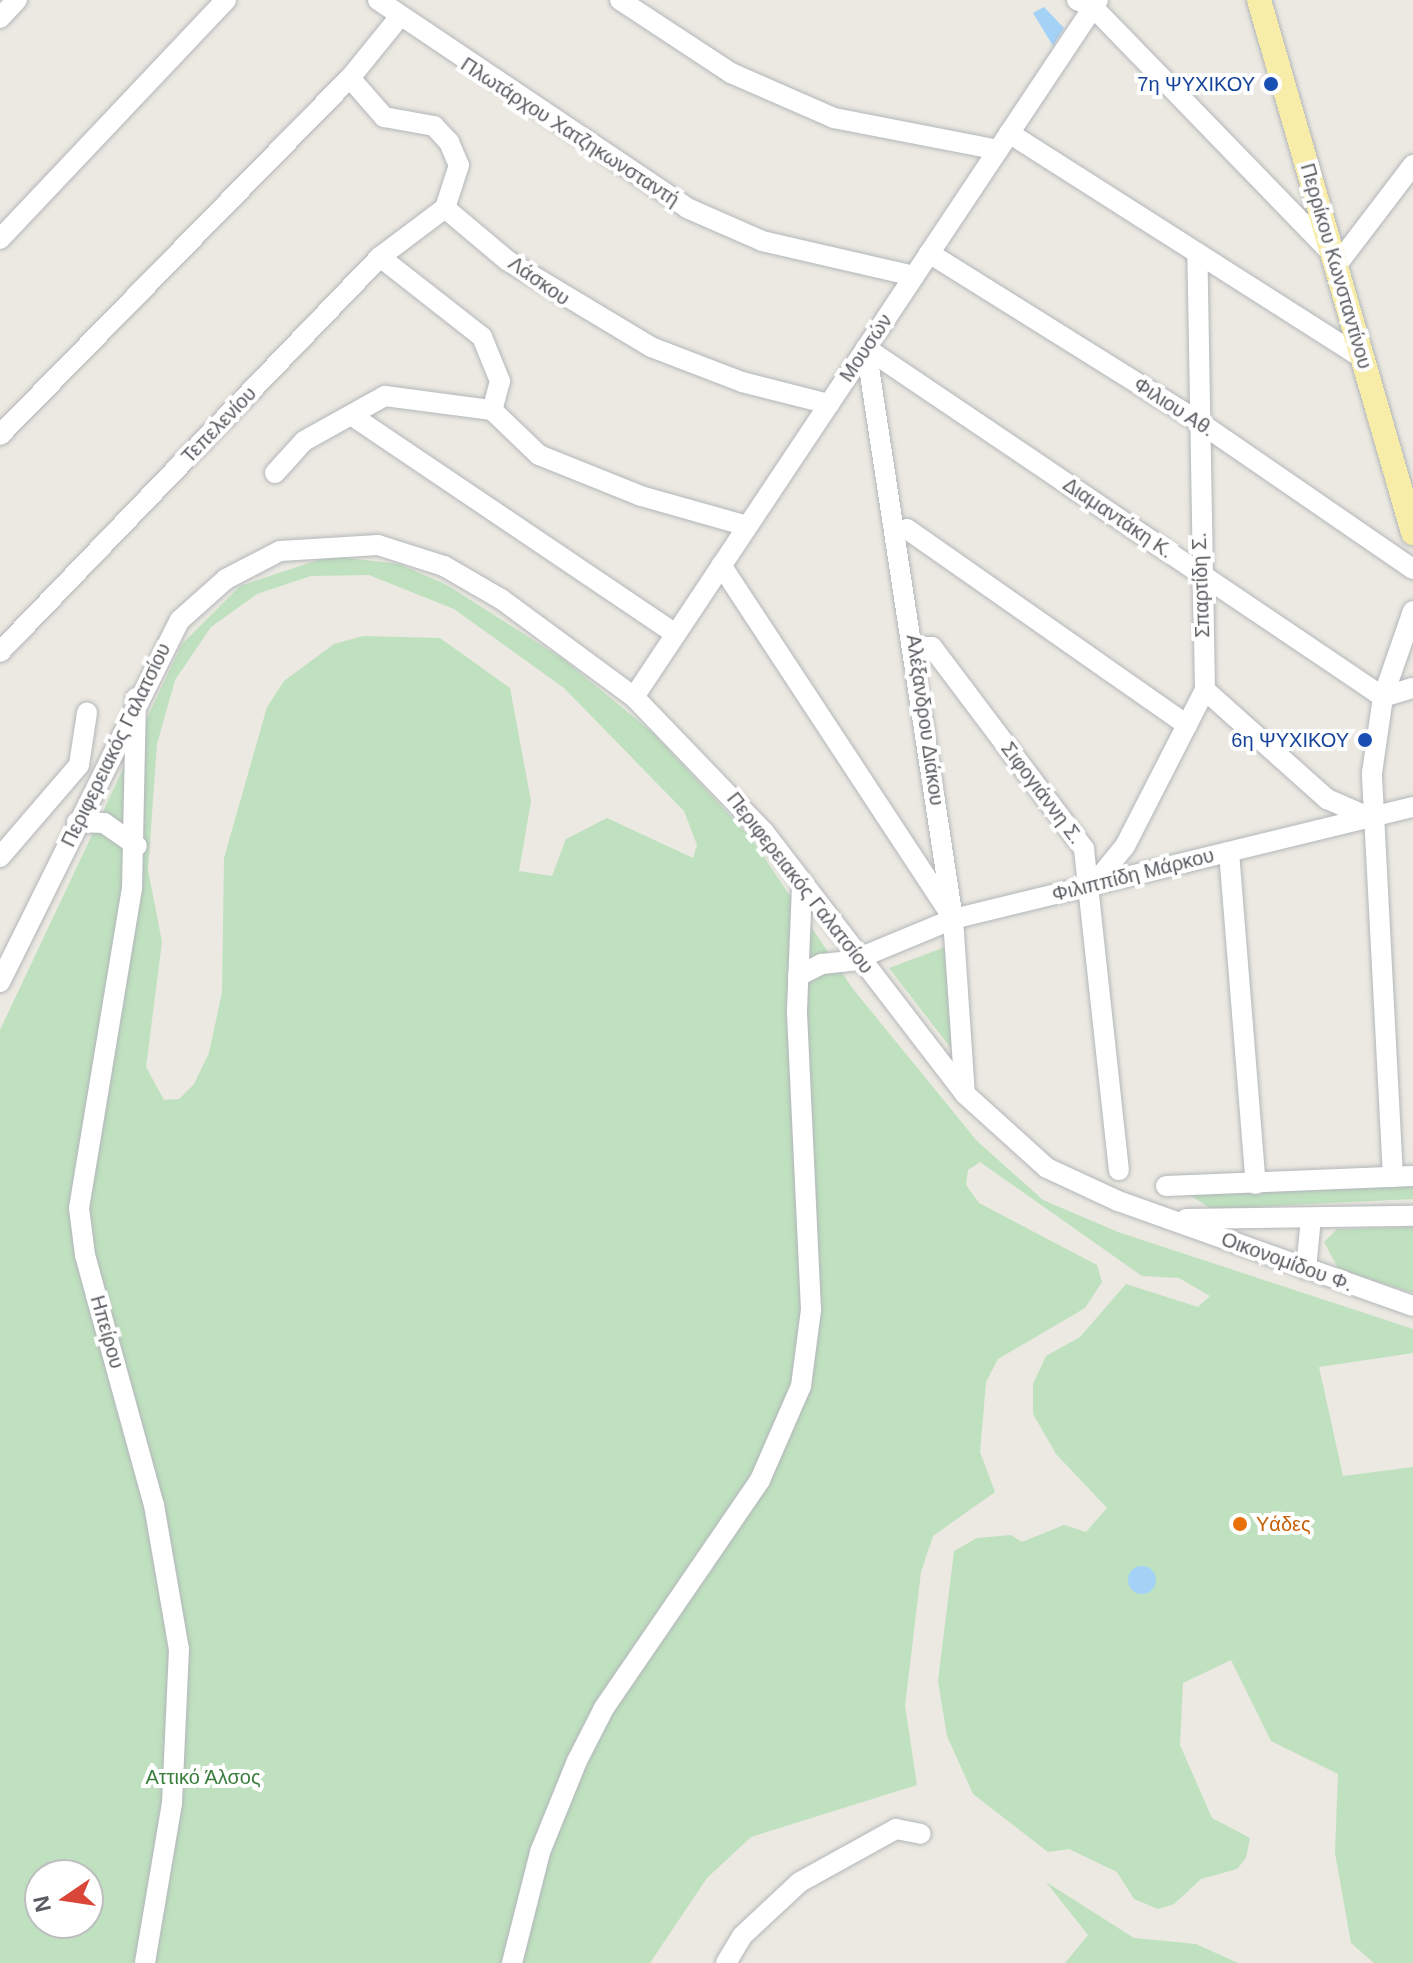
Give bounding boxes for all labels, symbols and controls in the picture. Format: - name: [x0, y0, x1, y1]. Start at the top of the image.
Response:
- street label: Πλωτάρχου Χατζηκωνσταντή: [456, 52, 684, 212]
- place label: 7η ΨΥΧΙΚΟΥ: [1137, 72, 1255, 96]
- marker: 7η ΨΥΧΙΚΟΥ: [1262, 75, 1280, 93]
- street label: Περρίκου Κωνσταντίνου: [1295, 161, 1377, 371]
- street label: Λάσκου: [504, 251, 574, 311]
- street label: Μουσών: [835, 310, 897, 386]
- street label: Φιλιου Αθ.: [1129, 372, 1219, 442]
- street label: Τεπελενίου: [177, 382, 261, 468]
- street label: Διαμαντάκη Κ.: [1059, 472, 1177, 564]
- street label: Σπαρτίδη Σ.: [1187, 532, 1215, 638]
- street label: Αλέξανδρου Διάκου: [901, 632, 949, 808]
- street label: Περιφερειακός Γαλατσίου: [56, 639, 176, 851]
- place label: 6η ΨΥΧΙΚΟΥ: [1231, 728, 1349, 752]
- marker: 6η ΨΥΧΙΚΟΥ: [1356, 731, 1374, 749]
- street label: Σιφογιάννη Σ.: [996, 737, 1088, 849]
- street label: Περιφερειακός Γαλατσίου: [722, 787, 878, 979]
- street label: Φιλιππίδη Μάρκου: [1050, 843, 1216, 907]
- street label: Οικονομίδου Φ.: [1218, 1227, 1356, 1297]
- street label: Ηπείρου: [85, 1293, 129, 1371]
- place label: Υάδες: [1256, 1512, 1311, 1536]
- marker: Υάδες: [1231, 1515, 1249, 1533]
- park label: Αττικό Άλσος: [145, 1765, 261, 1789]
- north arrow: [24, 1859, 104, 1939]
- text: N: [28, 1894, 56, 1915]

